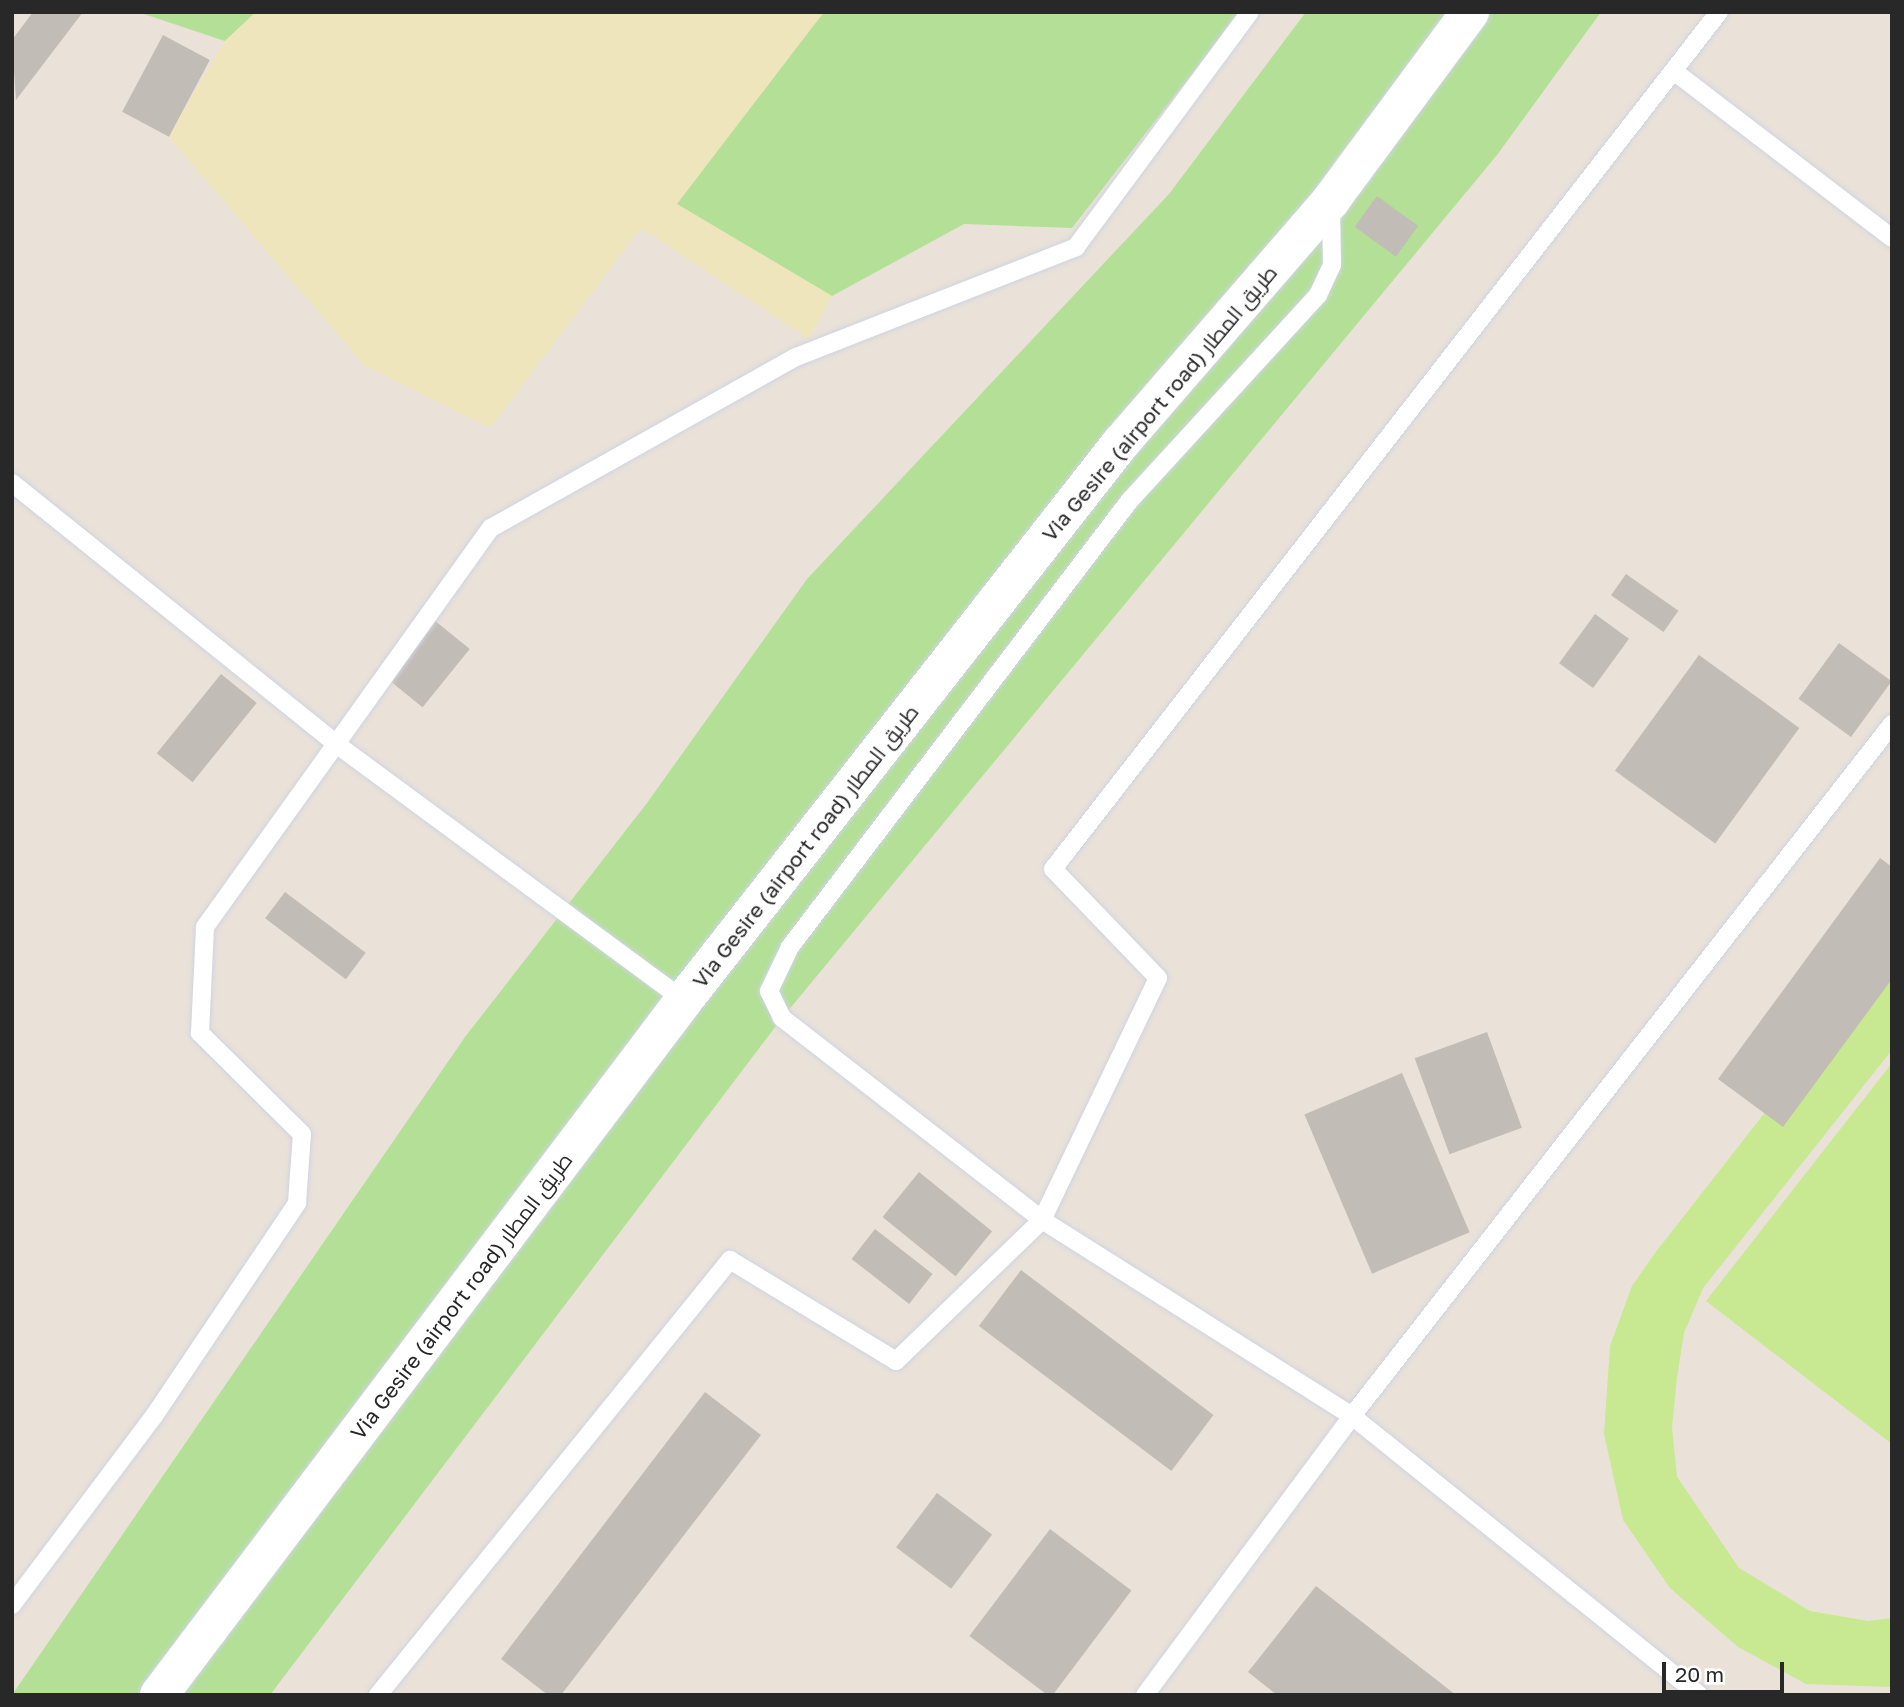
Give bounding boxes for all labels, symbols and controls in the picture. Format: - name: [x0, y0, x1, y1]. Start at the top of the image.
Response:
- street label: Via Gesire (airport road) طريق المطار: [1036, 260, 1282, 546]
- street label: Via Gesire (airport road) طريق المطار: [687, 699, 923, 993]
- street label: Via Gesire (airport road) طريق المطار: [345, 1148, 577, 1444]
- scale bar: [1666, 1648, 1788, 1692]
- text: 20 m: [1675, 1661, 1724, 1687]

